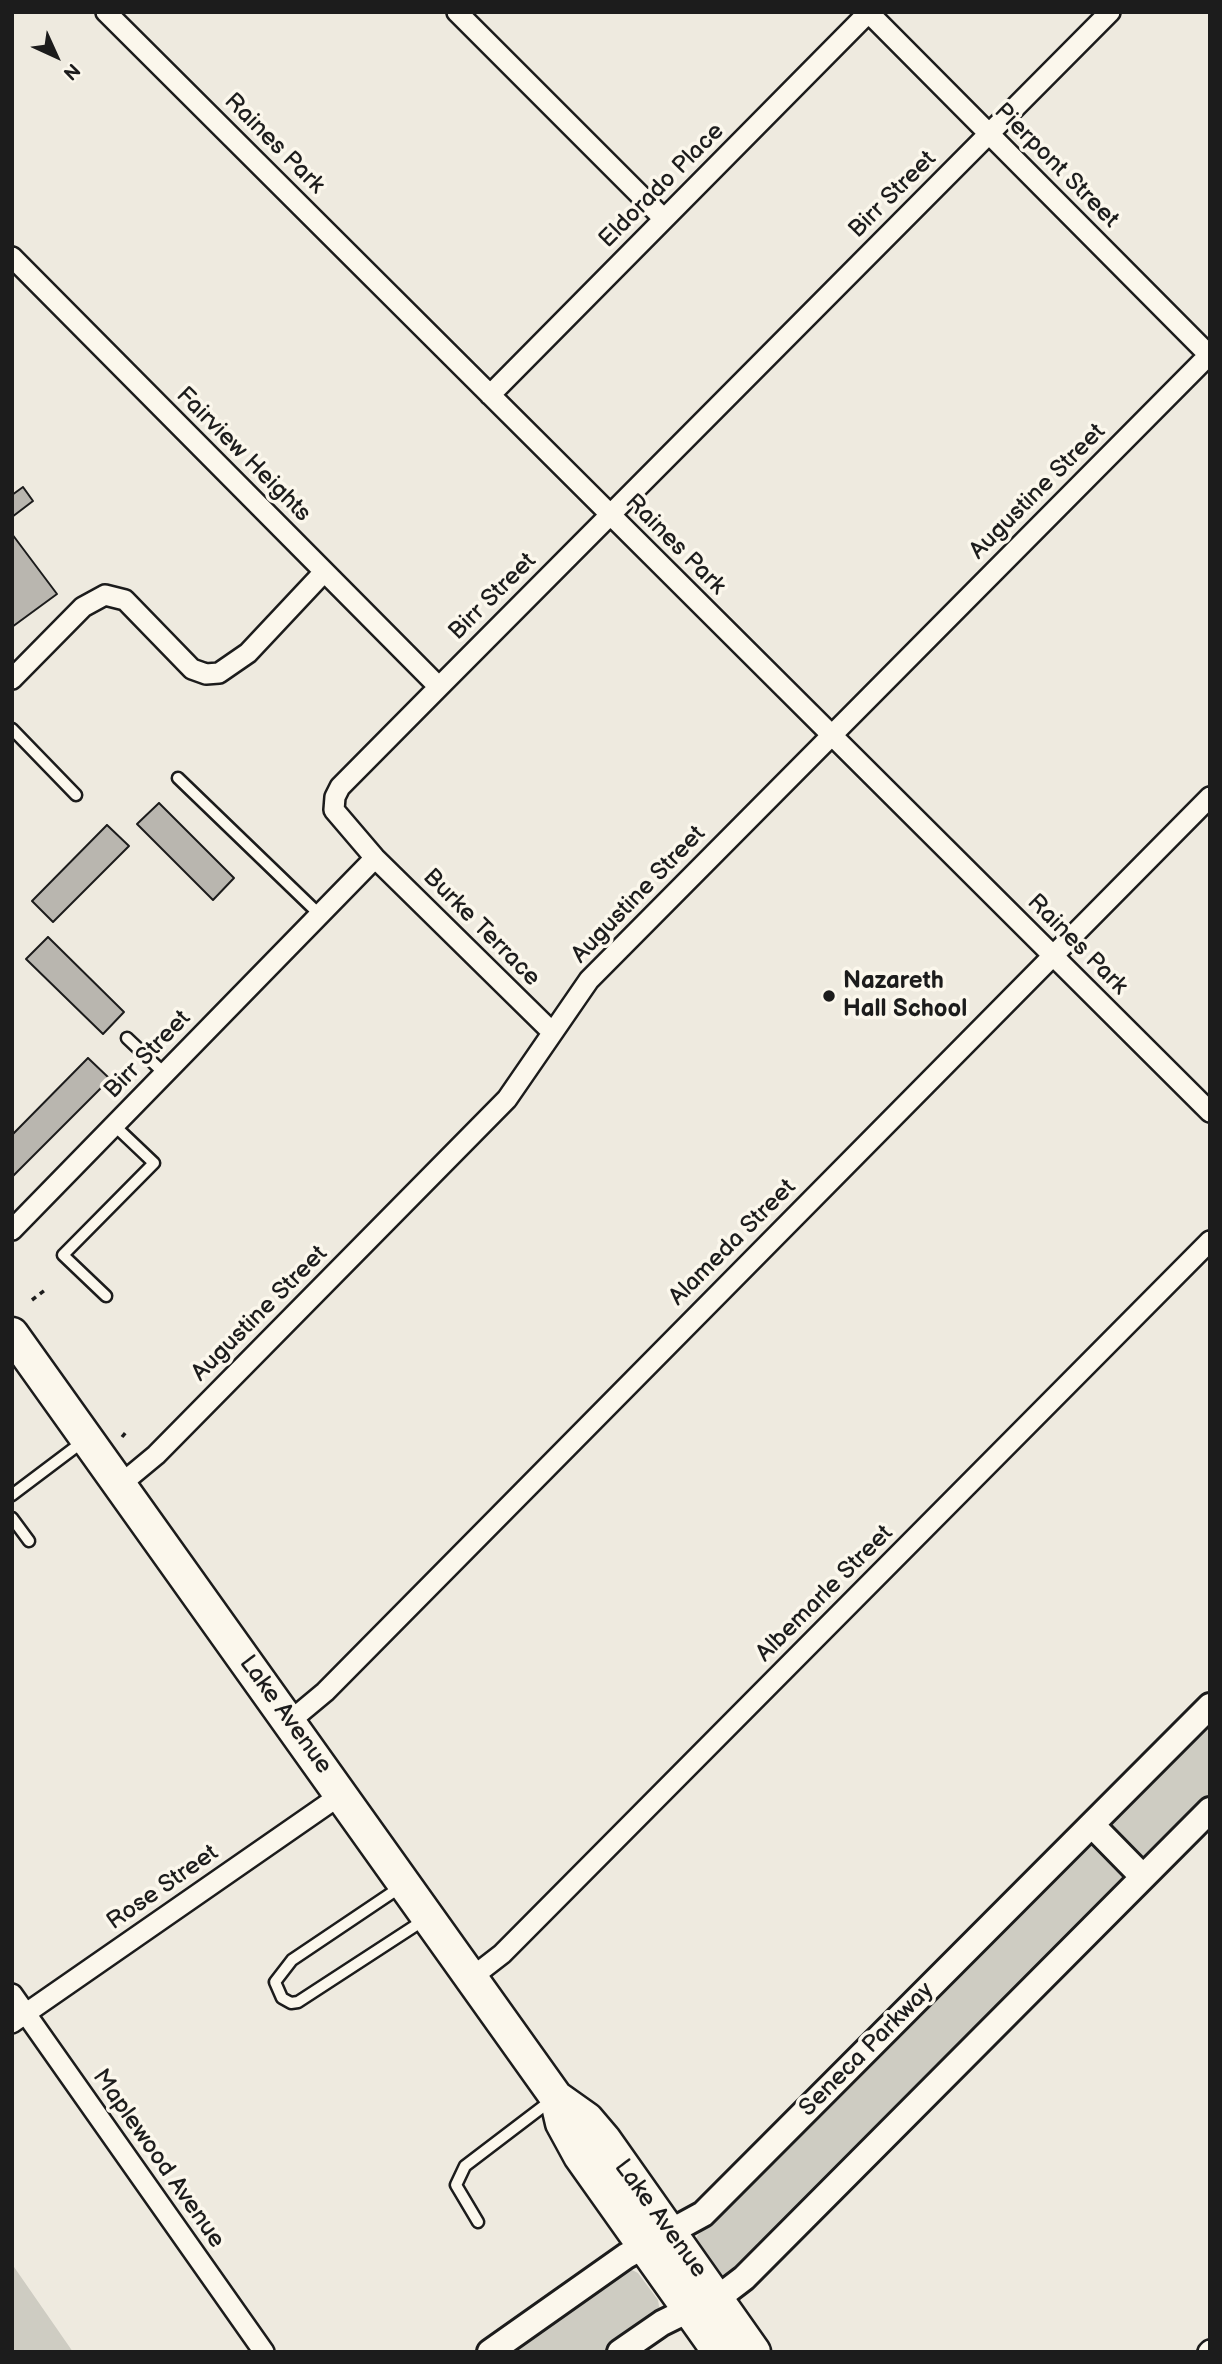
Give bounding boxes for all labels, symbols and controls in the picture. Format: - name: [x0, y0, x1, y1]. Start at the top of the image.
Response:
- north arrow: [21, 21, 91, 91]
- text: N: [58, 58, 84, 84]
- street label: Raines Park: [218, 88, 330, 200]
- street label: Pierpont Street: [988, 98, 1124, 234]
- street label: Eldorado Place: [594, 118, 730, 254]
- street label: Birr Street: [843, 145, 943, 245]
- street label: Fairview Heights: [170, 382, 316, 528]
- street label: Augustine Street: [964, 418, 1112, 566]
- street label: Raines Park: [619, 489, 731, 601]
- street label: Birr Street: [443, 547, 543, 647]
- street label: Augustine Street: [566, 820, 712, 970]
- street label: Burke Terrace: [416, 863, 546, 993]
- street label: Raines Park: [1021, 889, 1133, 1001]
- place label: Nazareth Hall School: [843, 968, 967, 1024]
- marker: Nazareth Hall School: [821, 988, 837, 1004]
- street label: Birr Street: [99, 1005, 197, 1105]
- street label: Alameda Street: [664, 1174, 802, 1312]
- street label: Augustine Street: [186, 1240, 334, 1388]
- street label: Albemarle Street: [751, 1520, 899, 1668]
- street label: Lake Avenue: [232, 1650, 338, 1780]
- street label: Rose Street: [102, 1839, 224, 1937]
- street label: Seneca Parkway: [794, 1977, 940, 2123]
- street label: Maplewood Avenue: [86, 2064, 230, 2254]
- street label: Lake Avenue: [607, 2154, 713, 2284]

